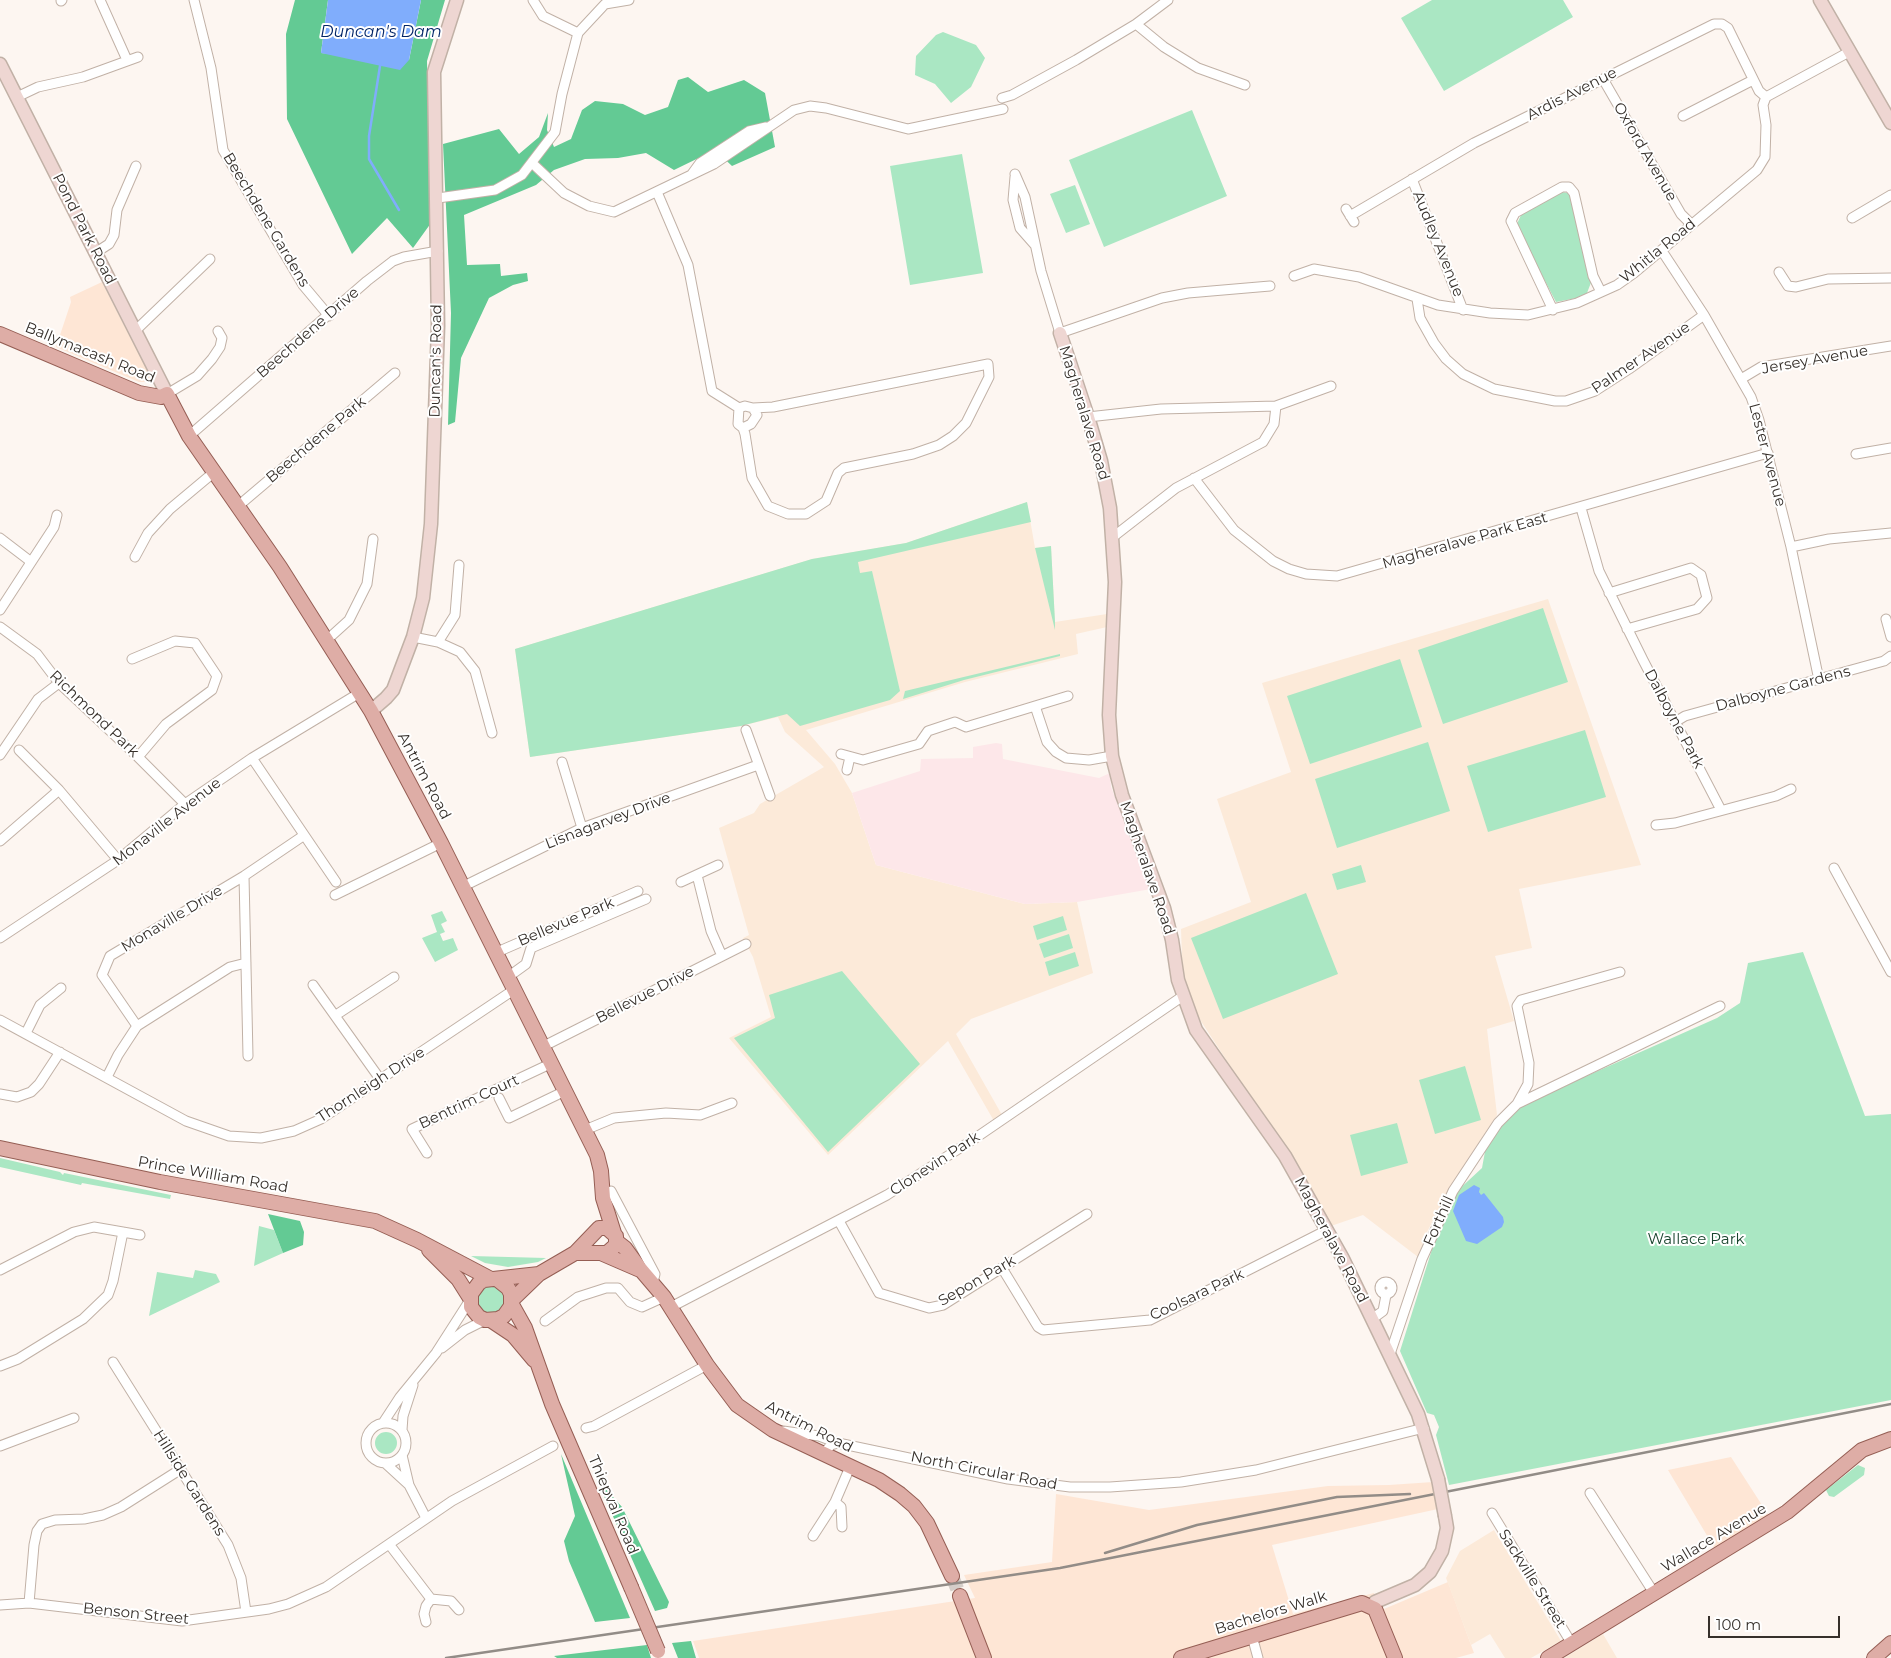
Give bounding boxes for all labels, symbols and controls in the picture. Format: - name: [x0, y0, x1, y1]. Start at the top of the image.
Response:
- water label: Duncan's Dam: [320, 22, 442, 42]
- street label: Ardis Avenue: [1524, 64, 1620, 124]
- street label: Oxford Avenue: [1609, 99, 1681, 205]
- street label: Beechdene Gardens: [219, 150, 313, 290]
- street label: Pond Park Road: [48, 171, 120, 287]
- street label: Audley Avenue: [1409, 188, 1467, 300]
- street label: Whitla Road: [1616, 215, 1700, 287]
- street label: Beechdene Drive: [253, 284, 363, 382]
- street label: Duncan's Road: [426, 304, 446, 418]
- street label: Palmer Avenue: [1588, 318, 1694, 398]
- street label: Ballymacash Road: [22, 319, 158, 387]
- street label: Jersey Avenue: [1760, 342, 1870, 378]
- street label: Magheralave Road: [1055, 344, 1113, 482]
- street label: Beechdene Park: [263, 393, 369, 487]
- street label: Lester Avenue: [1745, 401, 1789, 509]
- street label: Magheralave Park East: [1380, 509, 1550, 573]
- street label: Dalboyne Gardens: [1714, 662, 1852, 716]
- street label: Dalboyne Park: [1640, 666, 1708, 772]
- street label: Richmond Park: [46, 667, 142, 761]
- street label: Antrim Road: [394, 729, 454, 823]
- street label: Monaville Avenue: [109, 774, 225, 870]
- street label: Lisnagarvey Drive: [543, 789, 673, 853]
- street label: Magheralave Road: [1116, 799, 1178, 937]
- street label: Monaville Drive: [118, 882, 226, 956]
- street label: Bellevue Park: [515, 894, 617, 950]
- street label: Bellevue Drive: [593, 963, 697, 1027]
- street label: Thornleigh Drive: [314, 1043, 428, 1127]
- street label: Bentrim Court: [416, 1071, 522, 1133]
- street label: Clonevin Park: [887, 1128, 983, 1200]
- street label: Prince William Road: [136, 1153, 290, 1197]
- street label: Magheralave Road: [1290, 1174, 1372, 1306]
- street label: Forthill: [1420, 1193, 1458, 1249]
- park label: Wallace Park: [1647, 1231, 1745, 1249]
- street label: Sepon Park: [935, 1252, 1019, 1310]
- street label: Coolsara Park: [1147, 1265, 1247, 1325]
- street label: Antrim Road: [762, 1397, 856, 1457]
- street label: Hillside Gardens: [149, 1427, 229, 1539]
- street label: North Circular Road: [909, 1448, 1059, 1494]
- street label: Thiepval Road: [584, 1453, 642, 1557]
- street label: Wallace Avenue: [1658, 1500, 1770, 1576]
- street label: Sackville Street: [1494, 1526, 1570, 1632]
- street label: Bachelors Walk: [1213, 1587, 1329, 1639]
- street label: Benson Street: [82, 1599, 190, 1629]
- scale bar: [1711, 1606, 1844, 1638]
- text: 100 m: [1716, 1615, 1761, 1634]

